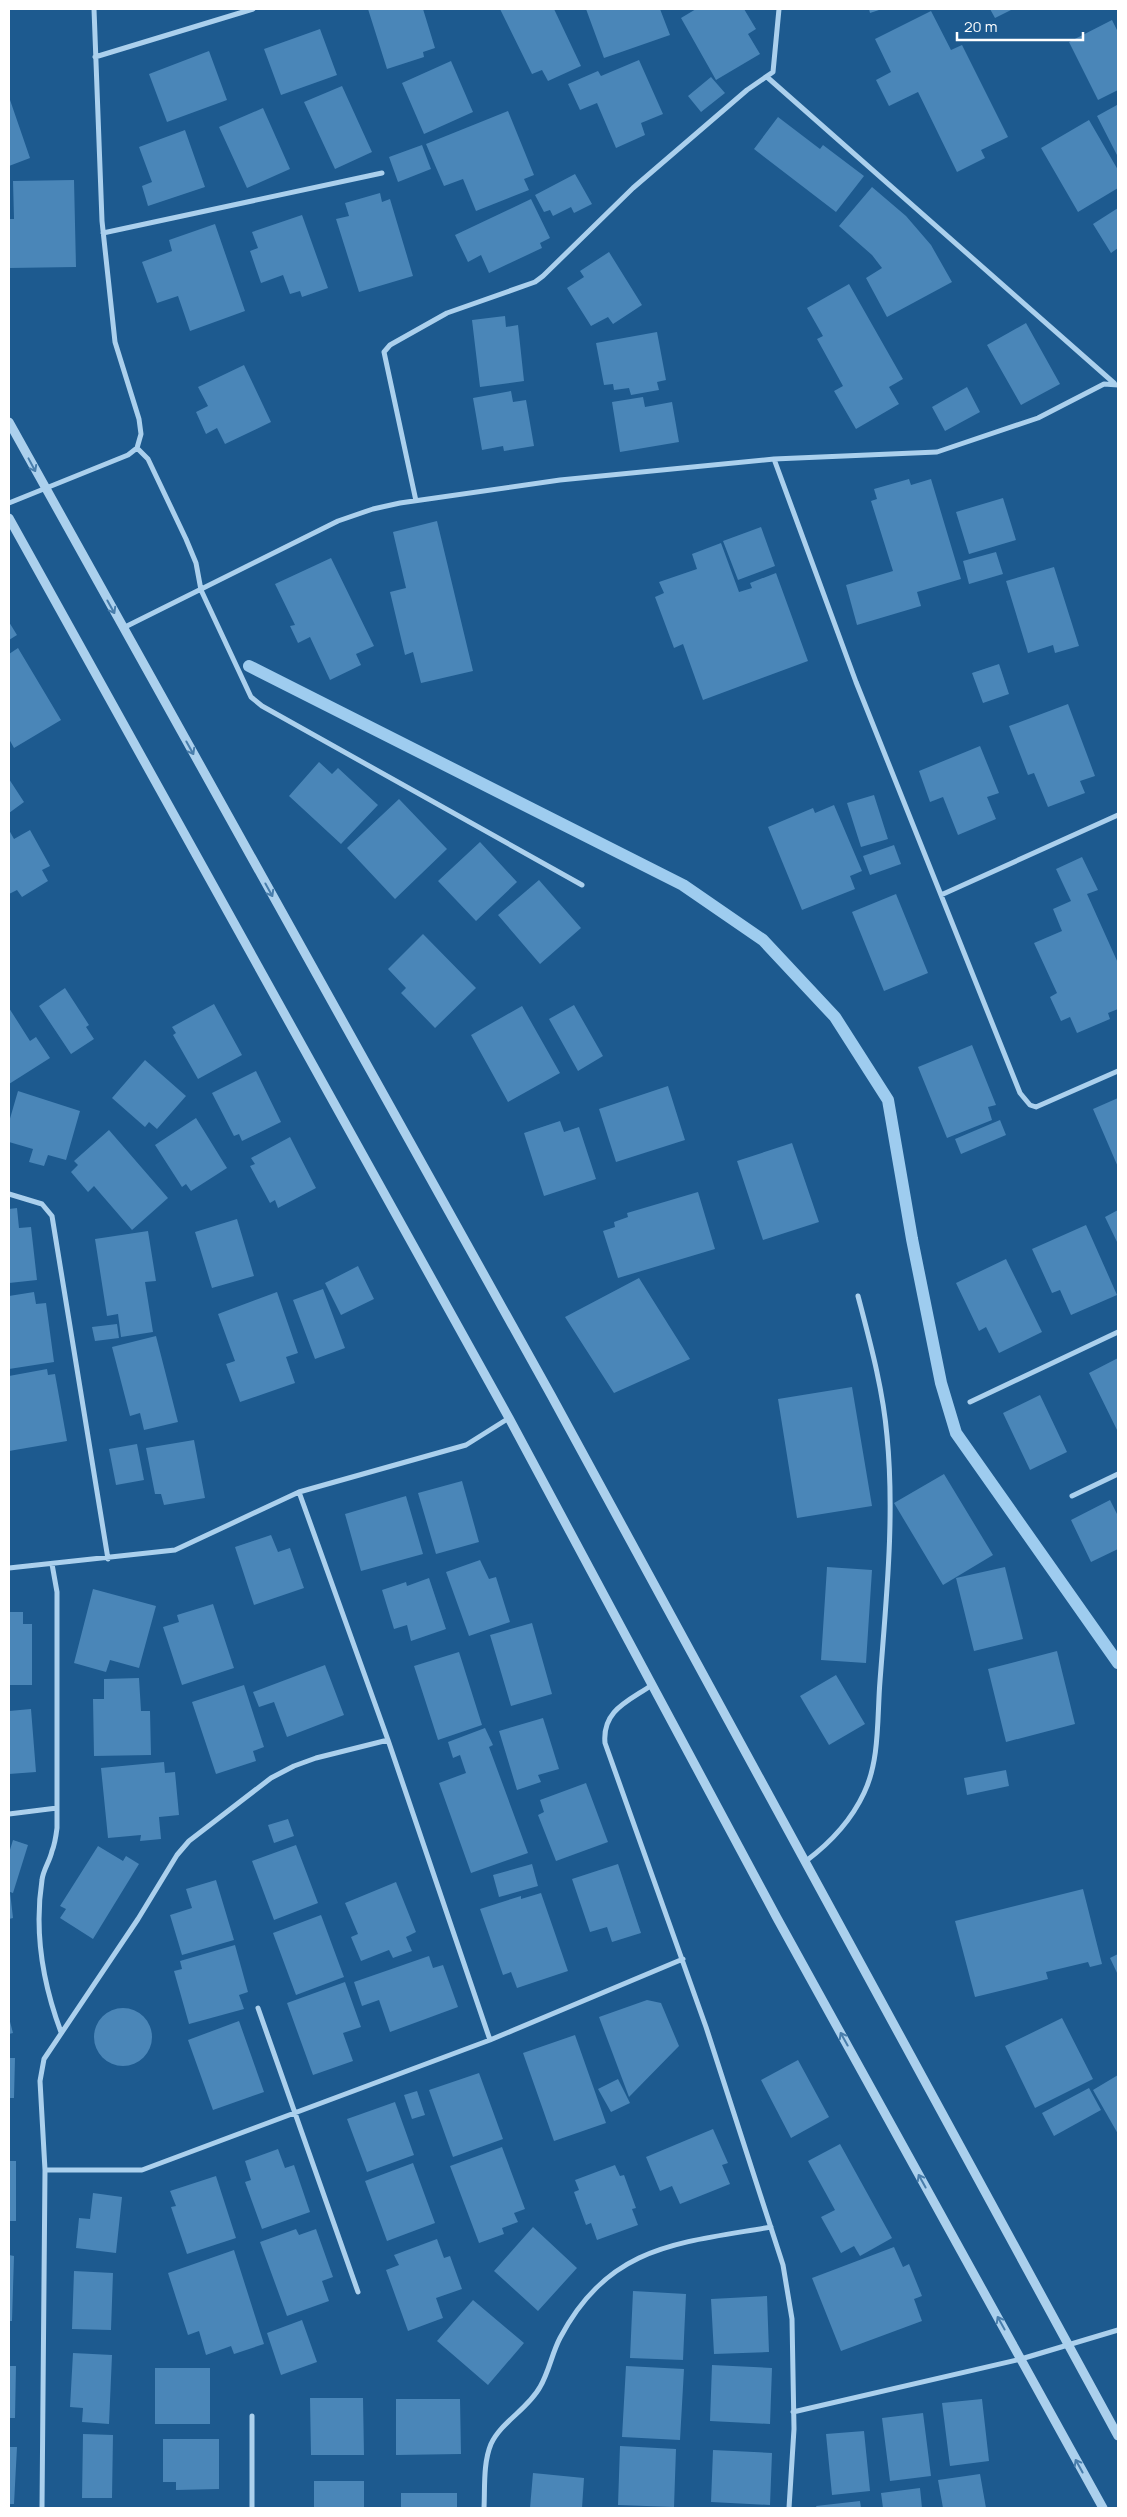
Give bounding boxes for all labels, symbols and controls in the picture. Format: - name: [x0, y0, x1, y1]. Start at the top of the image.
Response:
- scale bar: [957, 10, 1083, 42]
- text: 20 m: [964, 16, 997, 37]
- one-way arrow: [27, 457, 37, 472]
- one-way arrow: [106, 599, 116, 613]
- one-way arrow: [185, 741, 195, 756]
- one-way arrow: [264, 883, 274, 898]
- one-way arrow: [838, 2032, 848, 2047]
- one-way arrow: [917, 2174, 927, 2189]
- one-way arrow: [996, 2316, 1006, 2331]
- one-way arrow: [1074, 2459, 1084, 2473]

